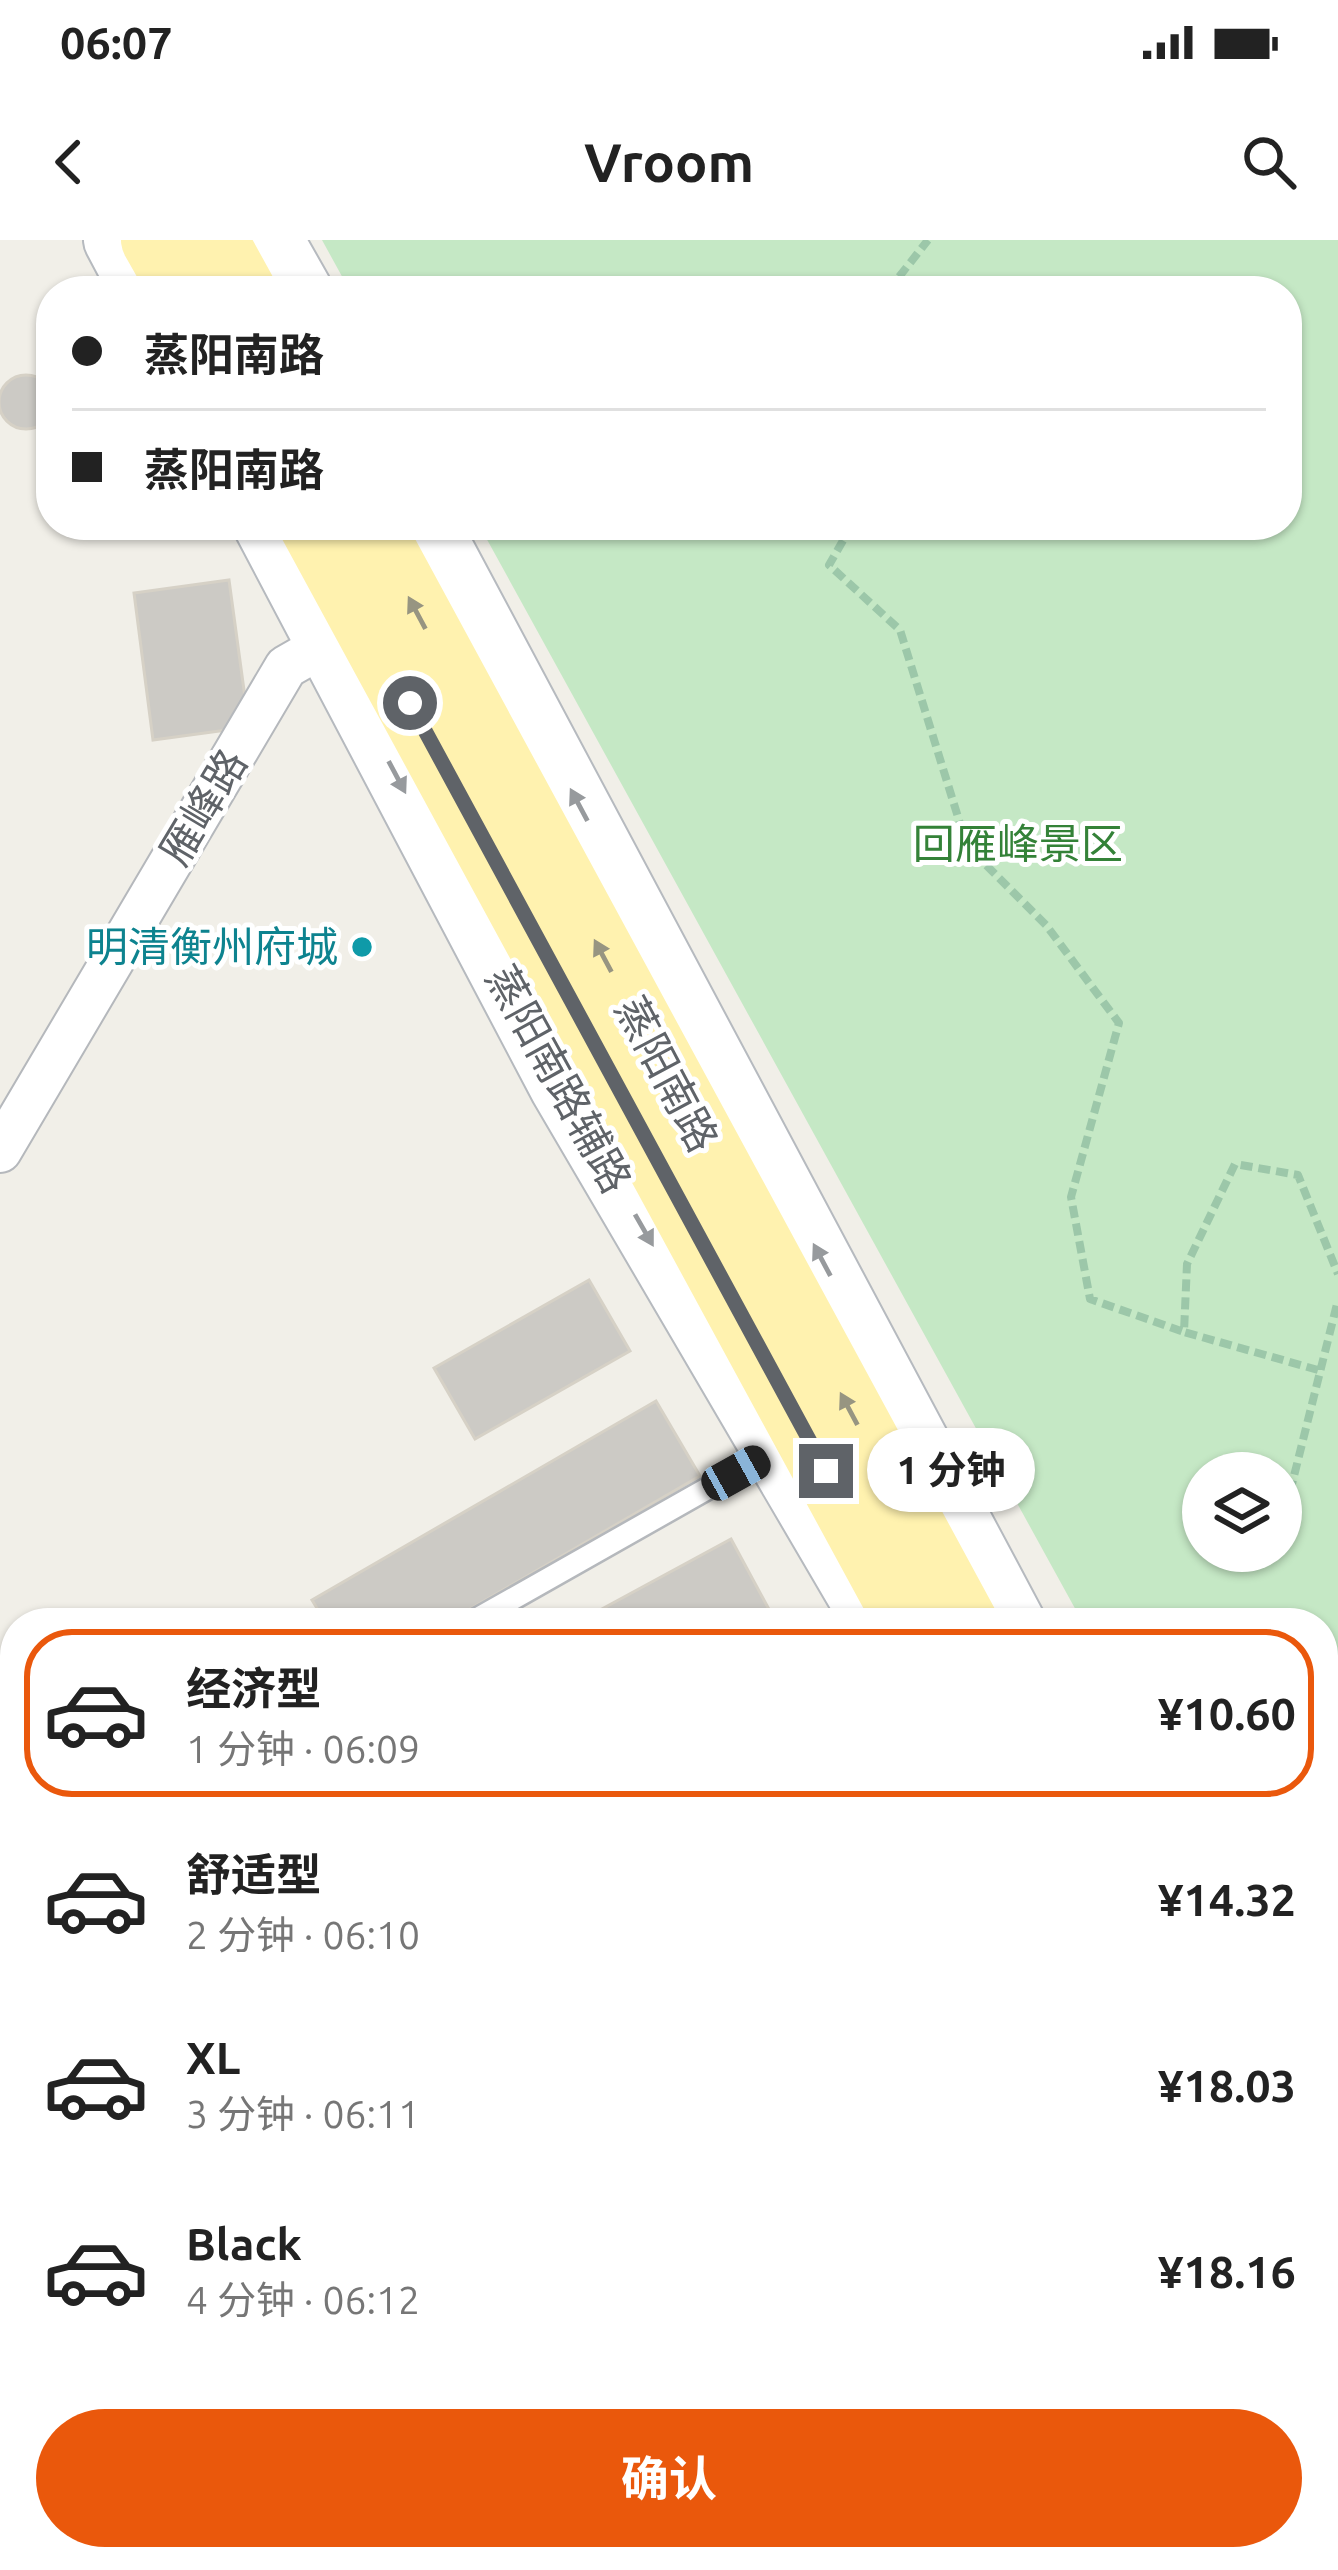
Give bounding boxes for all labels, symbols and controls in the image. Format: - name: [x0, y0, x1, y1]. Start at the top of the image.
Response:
- text: 06:07: [60, 17, 173, 68]
- icon: back: [36, 129, 102, 195]
- icon: search: [1236, 129, 1302, 195]
- text: Vroom: [584, 132, 754, 192]
- text: 蒸阳南路: [144, 329, 324, 380]
- text: 蒸阳南路: [144, 444, 324, 495]
- one-way arrow: [407, 595, 428, 630]
- route start: [383, 676, 437, 730]
- street label: 雁峰路: [150, 741, 255, 873]
- one-way arrow: [386, 760, 407, 795]
- one-way arrow: [569, 787, 590, 822]
- park label: 回雁峰景区: [913, 820, 1123, 867]
- place label: 明清衡州府城: [86, 923, 338, 970]
- marker: 明清衡州府城: [349, 934, 375, 960]
- one-way arrow: [593, 938, 614, 973]
- street label: 蒸阳南路辅路: [478, 957, 641, 1200]
- street label: 蒸阳南路: [607, 989, 728, 1159]
- one-way arrow: [632, 1213, 653, 1247]
- one-way arrow: [812, 1243, 833, 1278]
- one-way arrow: [839, 1392, 860, 1427]
- callout: 1 分钟: [868, 1429, 1036, 1513]
- car: [696, 1440, 776, 1506]
- route end: [799, 1444, 853, 1498]
- text: 1 分钟: [896, 1448, 1006, 1491]
- map controls: [1182, 1452, 1302, 1572]
- button: layers: [1182, 1452, 1302, 1572]
- icon: car: [42, 1659, 150, 1767]
- text: 经济型: [186, 1663, 321, 1714]
- text: ¥10.60: [1158, 1688, 1296, 1739]
- text: 1 分钟 · 06:09: [186, 1727, 420, 1770]
- icon: car: [42, 1845, 150, 1953]
- text: 舒适型: [186, 1849, 321, 1900]
- text: ¥14.32: [1158, 1874, 1296, 1925]
- text: 2 分钟 · 06:10: [186, 1913, 420, 1956]
- icon: car: [42, 2031, 150, 2139]
- text: XL: [186, 2032, 240, 2083]
- text: ¥18.03: [1158, 2060, 1296, 2111]
- text: 3 分钟 · 06:11: [186, 2092, 420, 2135]
- icon: car: [42, 2217, 150, 2325]
- text: Black: [186, 2218, 302, 2269]
- text: ¥18.16: [1158, 2246, 1296, 2297]
- text: 4 分钟 · 06:12: [186, 2278, 420, 2321]
- button: 确认: [36, 2409, 1302, 2547]

